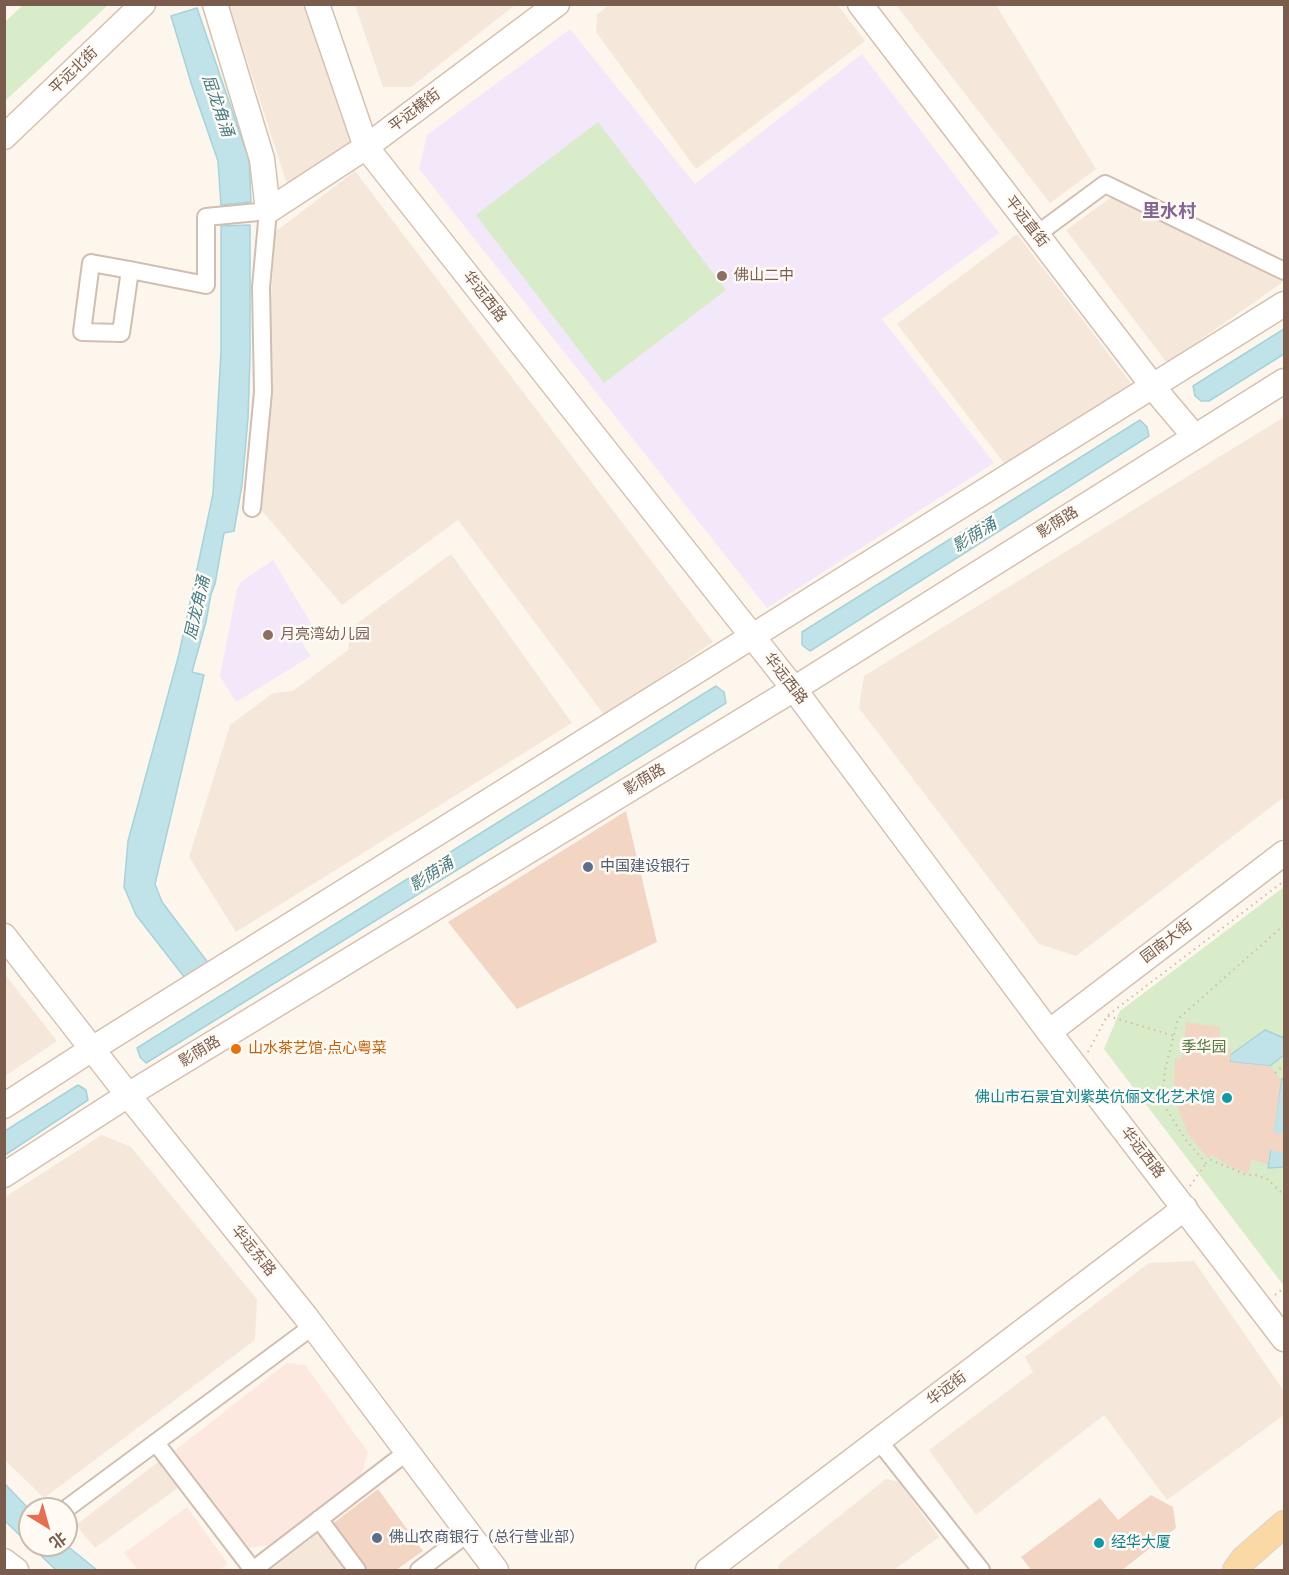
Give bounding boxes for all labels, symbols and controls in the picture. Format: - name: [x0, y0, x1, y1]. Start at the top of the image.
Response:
- street label: 平远北街: [46, 44, 102, 98]
- water label: 屈龙角涌: [198, 73, 236, 139]
- street label: 平远横街: [386, 86, 444, 136]
- street label: 平远直街: [1000, 193, 1052, 251]
- district label: 里水村: [1142, 201, 1196, 223]
- place label: 佛山二中: [734, 267, 794, 285]
- street label: 华远西路: [458, 268, 510, 326]
- marker: 佛山二中: [715, 269, 729, 283]
- street label: 影荫路: [1034, 503, 1082, 543]
- water label: 影荫涌: [950, 515, 1000, 557]
- water label: 屈龙角涌: [181, 575, 215, 641]
- place label: 月亮湾幼儿园: [280, 626, 370, 644]
- marker: 月亮湾幼儿园: [261, 628, 275, 642]
- street label: 华远西路: [759, 650, 811, 708]
- street label: 影荫路: [621, 761, 669, 799]
- water label: 影荫涌: [407, 854, 457, 896]
- place label: 中国建设银行: [600, 858, 690, 876]
- marker: 中国建设银行: [581, 860, 595, 874]
- street label: 园南大街: [1138, 917, 1196, 967]
- street label: 影荫路: [176, 1033, 224, 1071]
- park label: 季华园: [1182, 1039, 1226, 1057]
- place label: 山水茶艺馆·点心粤菜: [248, 1040, 387, 1058]
- marker: 山水茶艺馆·点心粤菜: [229, 1042, 243, 1056]
- place label: 佛山市石景宜刘紫英伉俪文化艺术馆: [975, 1089, 1215, 1107]
- marker: 佛山市石景宜刘紫英伉俪文化艺术馆: [1220, 1091, 1234, 1105]
- street label: 华远西路: [1116, 1124, 1168, 1182]
- street label: 华远东路: [227, 1222, 279, 1280]
- street label: 华远街: [924, 1368, 970, 1410]
- north arrow: [18, 1497, 78, 1557]
- text: 北: [45, 1527, 70, 1553]
- place label: 佛山农商银行（总行营业部）: [389, 1529, 584, 1547]
- marker: 佛山农商银行（总行营业部）: [370, 1531, 384, 1545]
- place label: 经华大厦: [1111, 1534, 1171, 1552]
- marker: 经华大厦: [1092, 1536, 1106, 1550]

